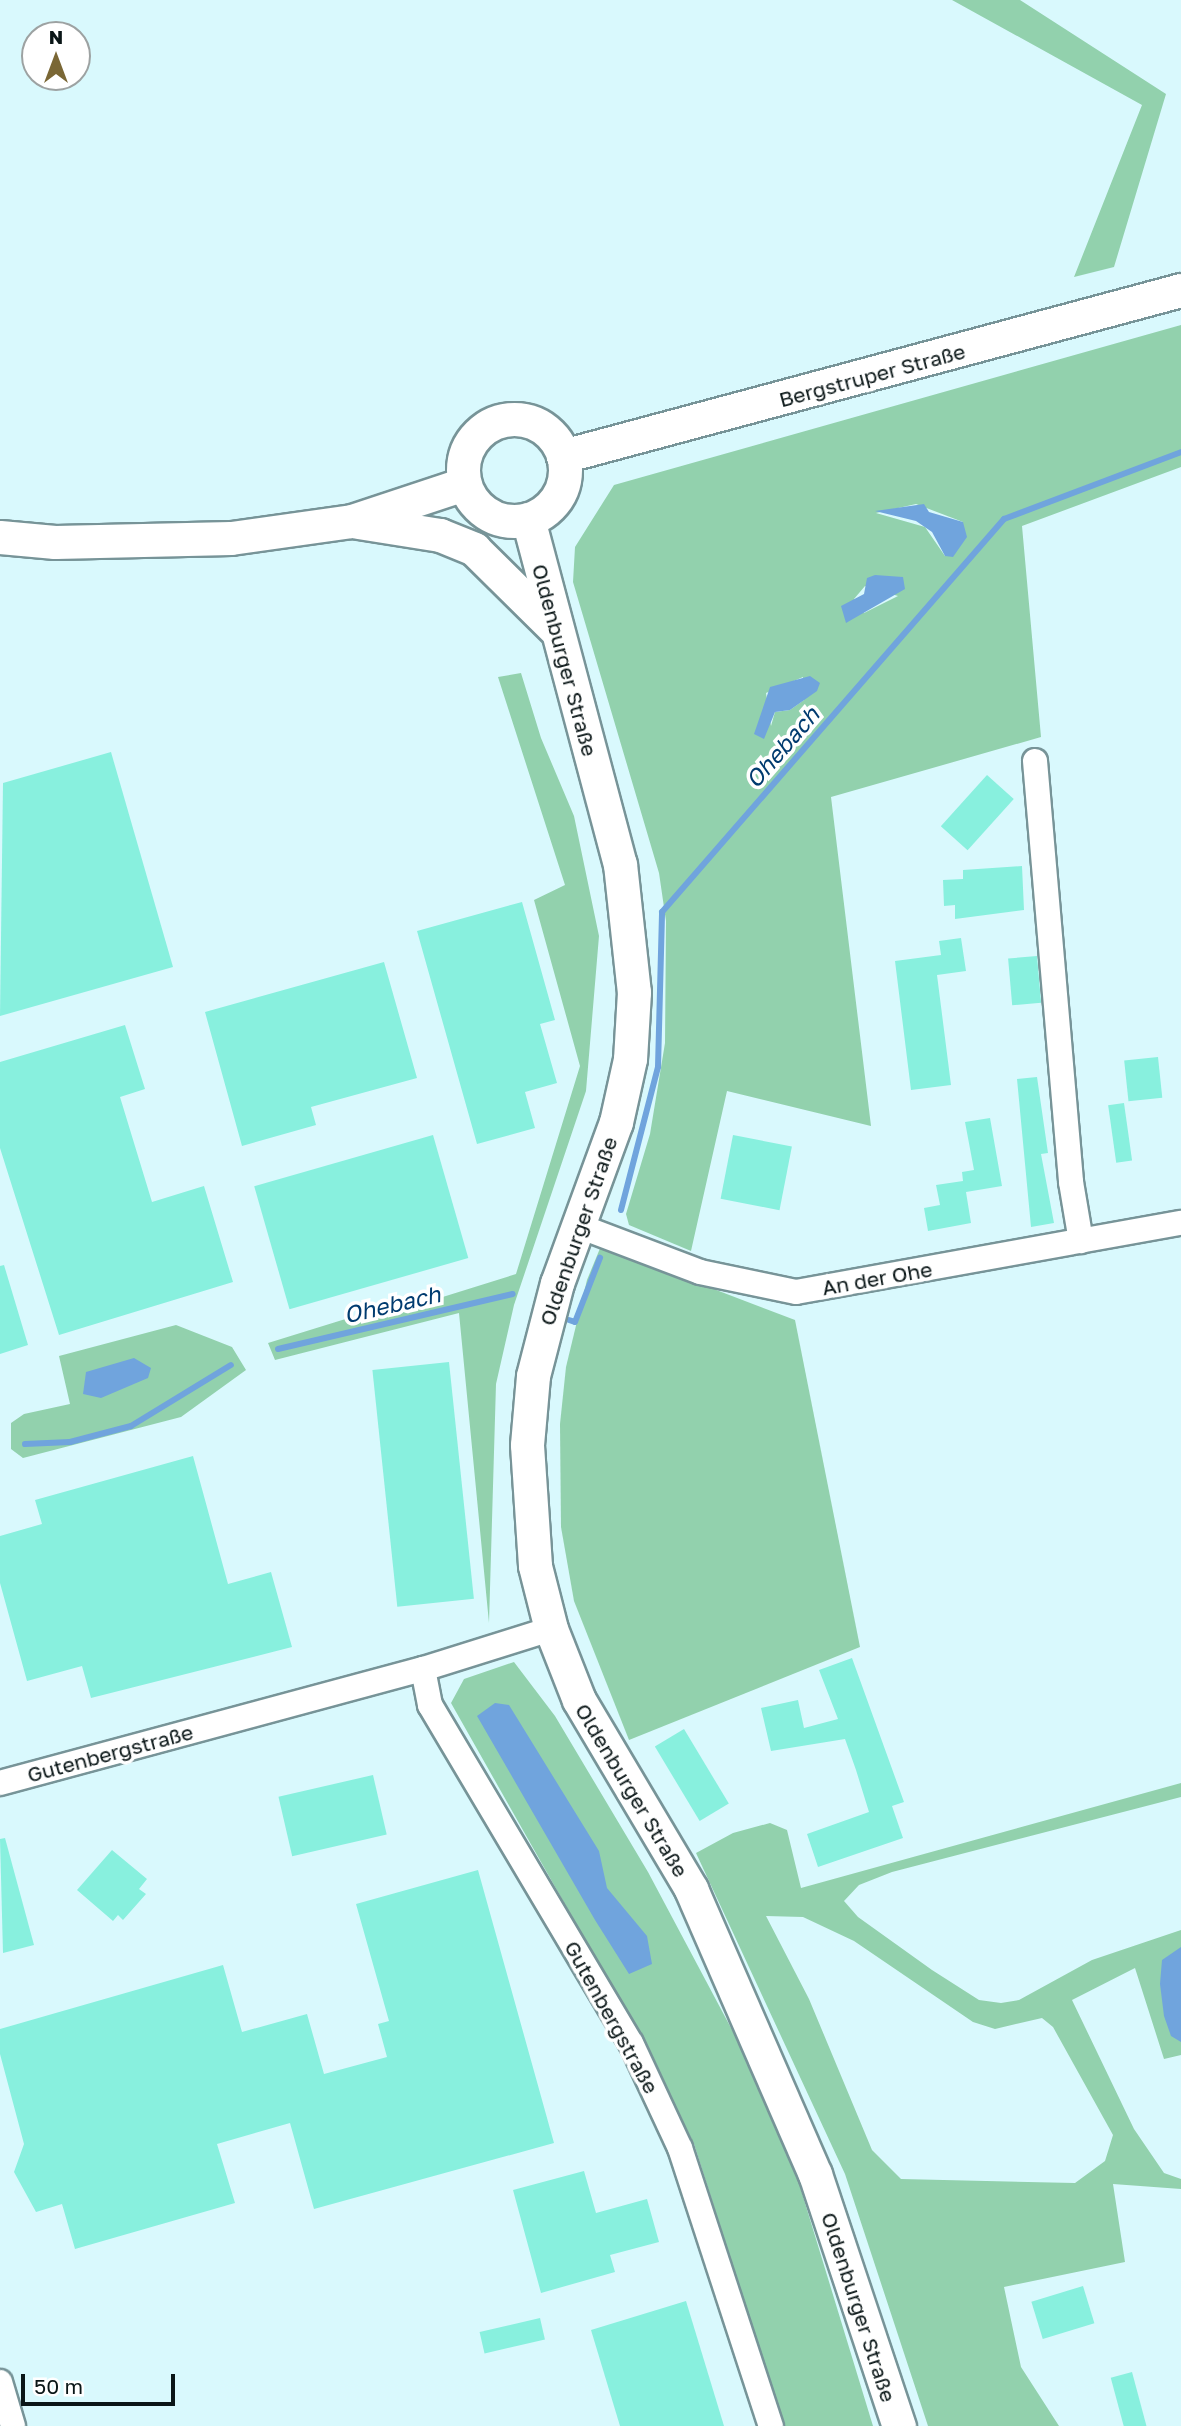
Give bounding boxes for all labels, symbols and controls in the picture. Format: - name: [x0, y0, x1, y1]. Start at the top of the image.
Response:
- north arrow: [21, 21, 91, 91]
- text: N: [49, 25, 63, 48]
- street label: Bergstruper Straße: [776, 338, 968, 412]
- street label: Oldenburger Straße: [527, 561, 603, 759]
- water label: Ohebach: [739, 701, 825, 793]
- street label: Oldenburger Straße: [534, 1133, 622, 1329]
- street label: An der Ohe: [820, 1256, 934, 1300]
- water label: Ohebach: [341, 1279, 443, 1329]
- street label: Oldenburger Straße: [570, 1699, 694, 1881]
- street label: Gutenbergstraße: [24, 1719, 196, 1787]
- street label: Gutenbergstraße: [560, 1936, 664, 2098]
- street label: Oldenburger Straße: [816, 2209, 902, 2405]
- scale bar: [24, 2360, 178, 2404]
- text: 50 m: [34, 2373, 83, 2399]

